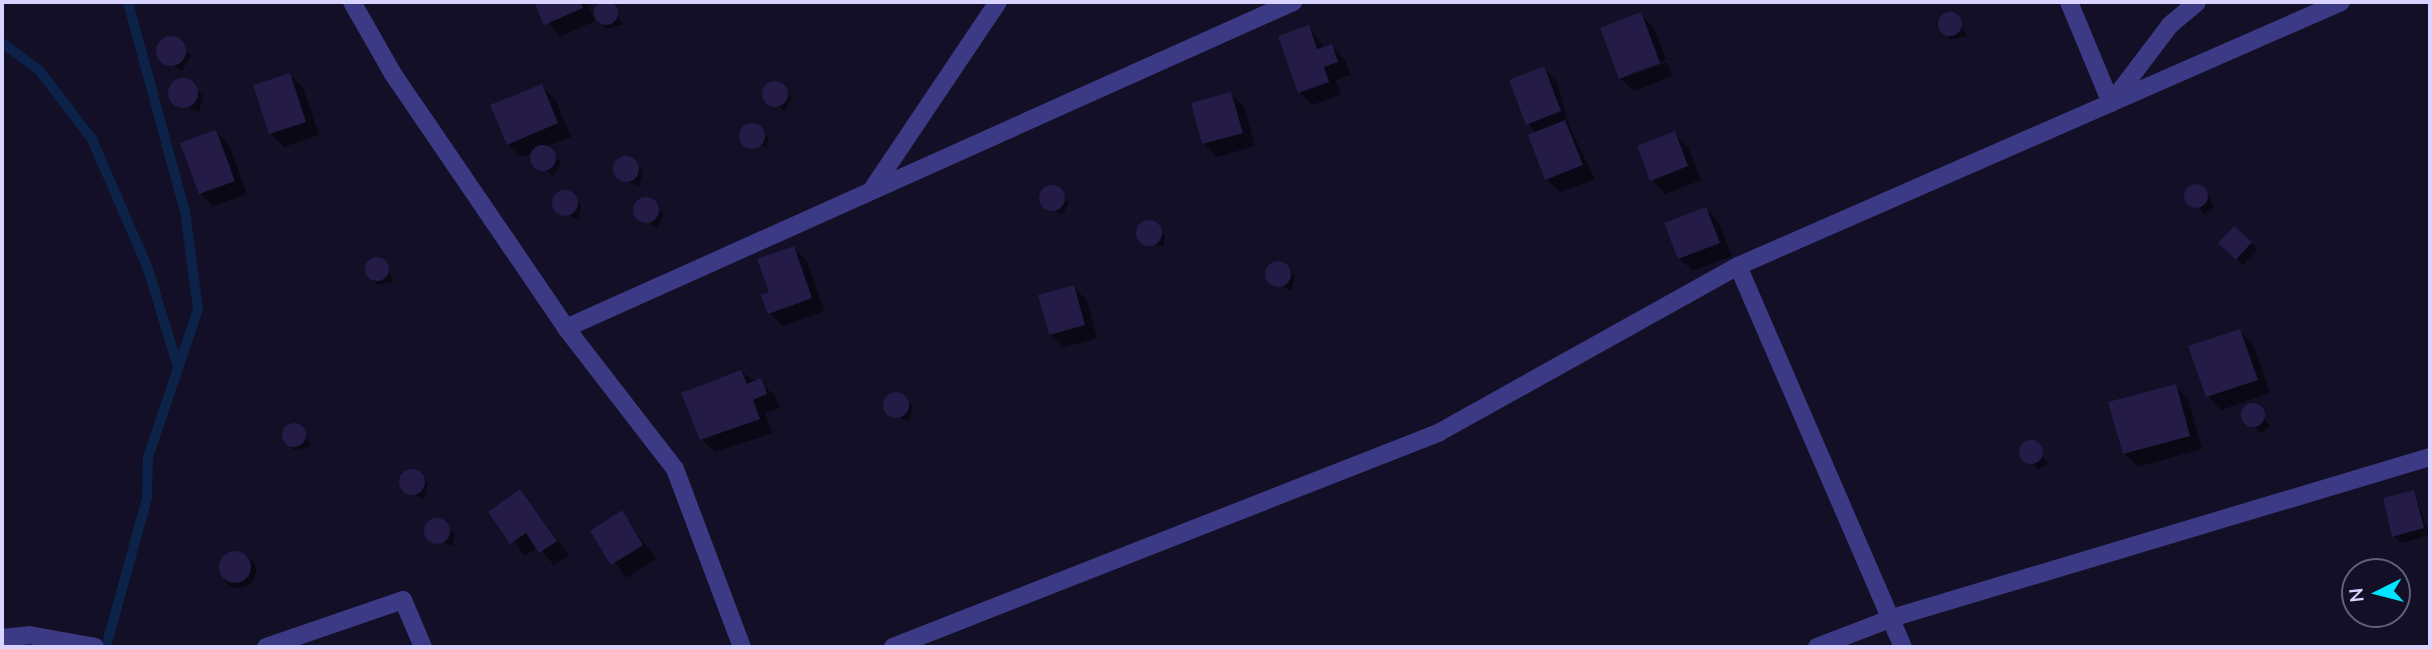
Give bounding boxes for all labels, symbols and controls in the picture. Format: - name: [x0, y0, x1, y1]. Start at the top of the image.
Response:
- north arrow: [2341, 558, 2411, 628]
- text: N: [2343, 587, 2371, 603]

